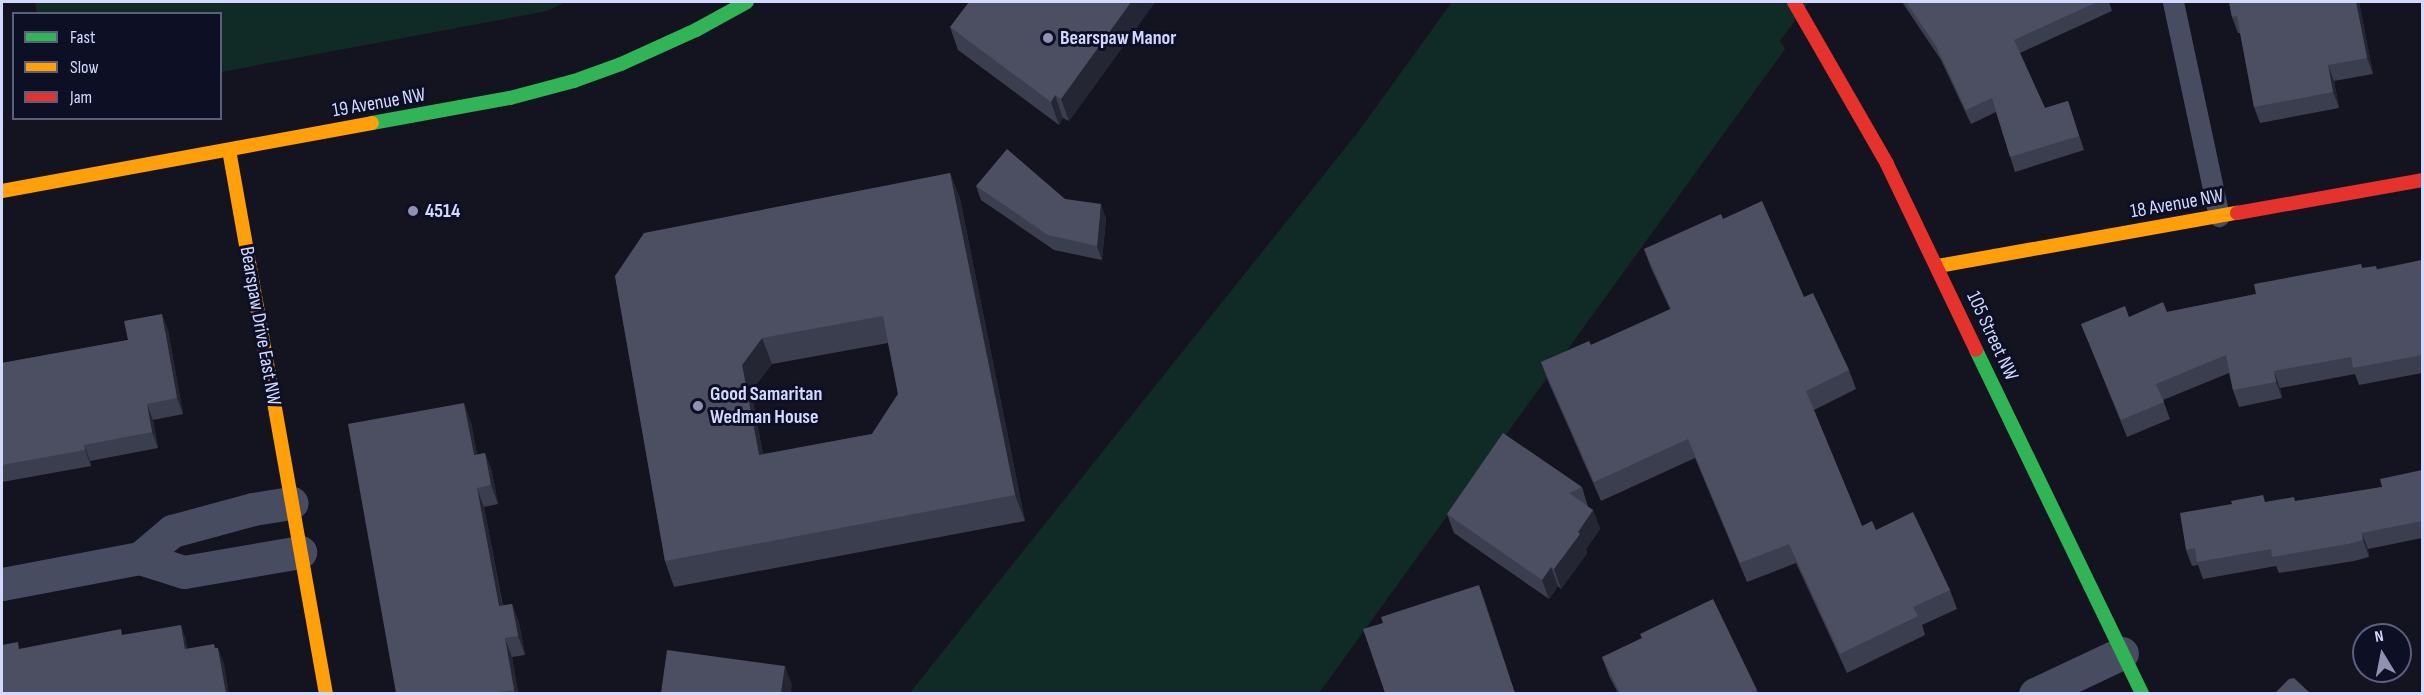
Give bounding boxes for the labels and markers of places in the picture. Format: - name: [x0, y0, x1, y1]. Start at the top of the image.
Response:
- place label: Bearspaw Manor: [1060, 26, 1176, 50]
- marker: Bearspaw Manor: [1041, 31, 1055, 45]
- place label: 4514: [425, 199, 460, 223]
- marker: 4514: [406, 204, 420, 218]
- place label: Good Samaritan Wedman House: [710, 382, 822, 429]
- marker: Good Samaritan Wedman House: [691, 399, 705, 413]

